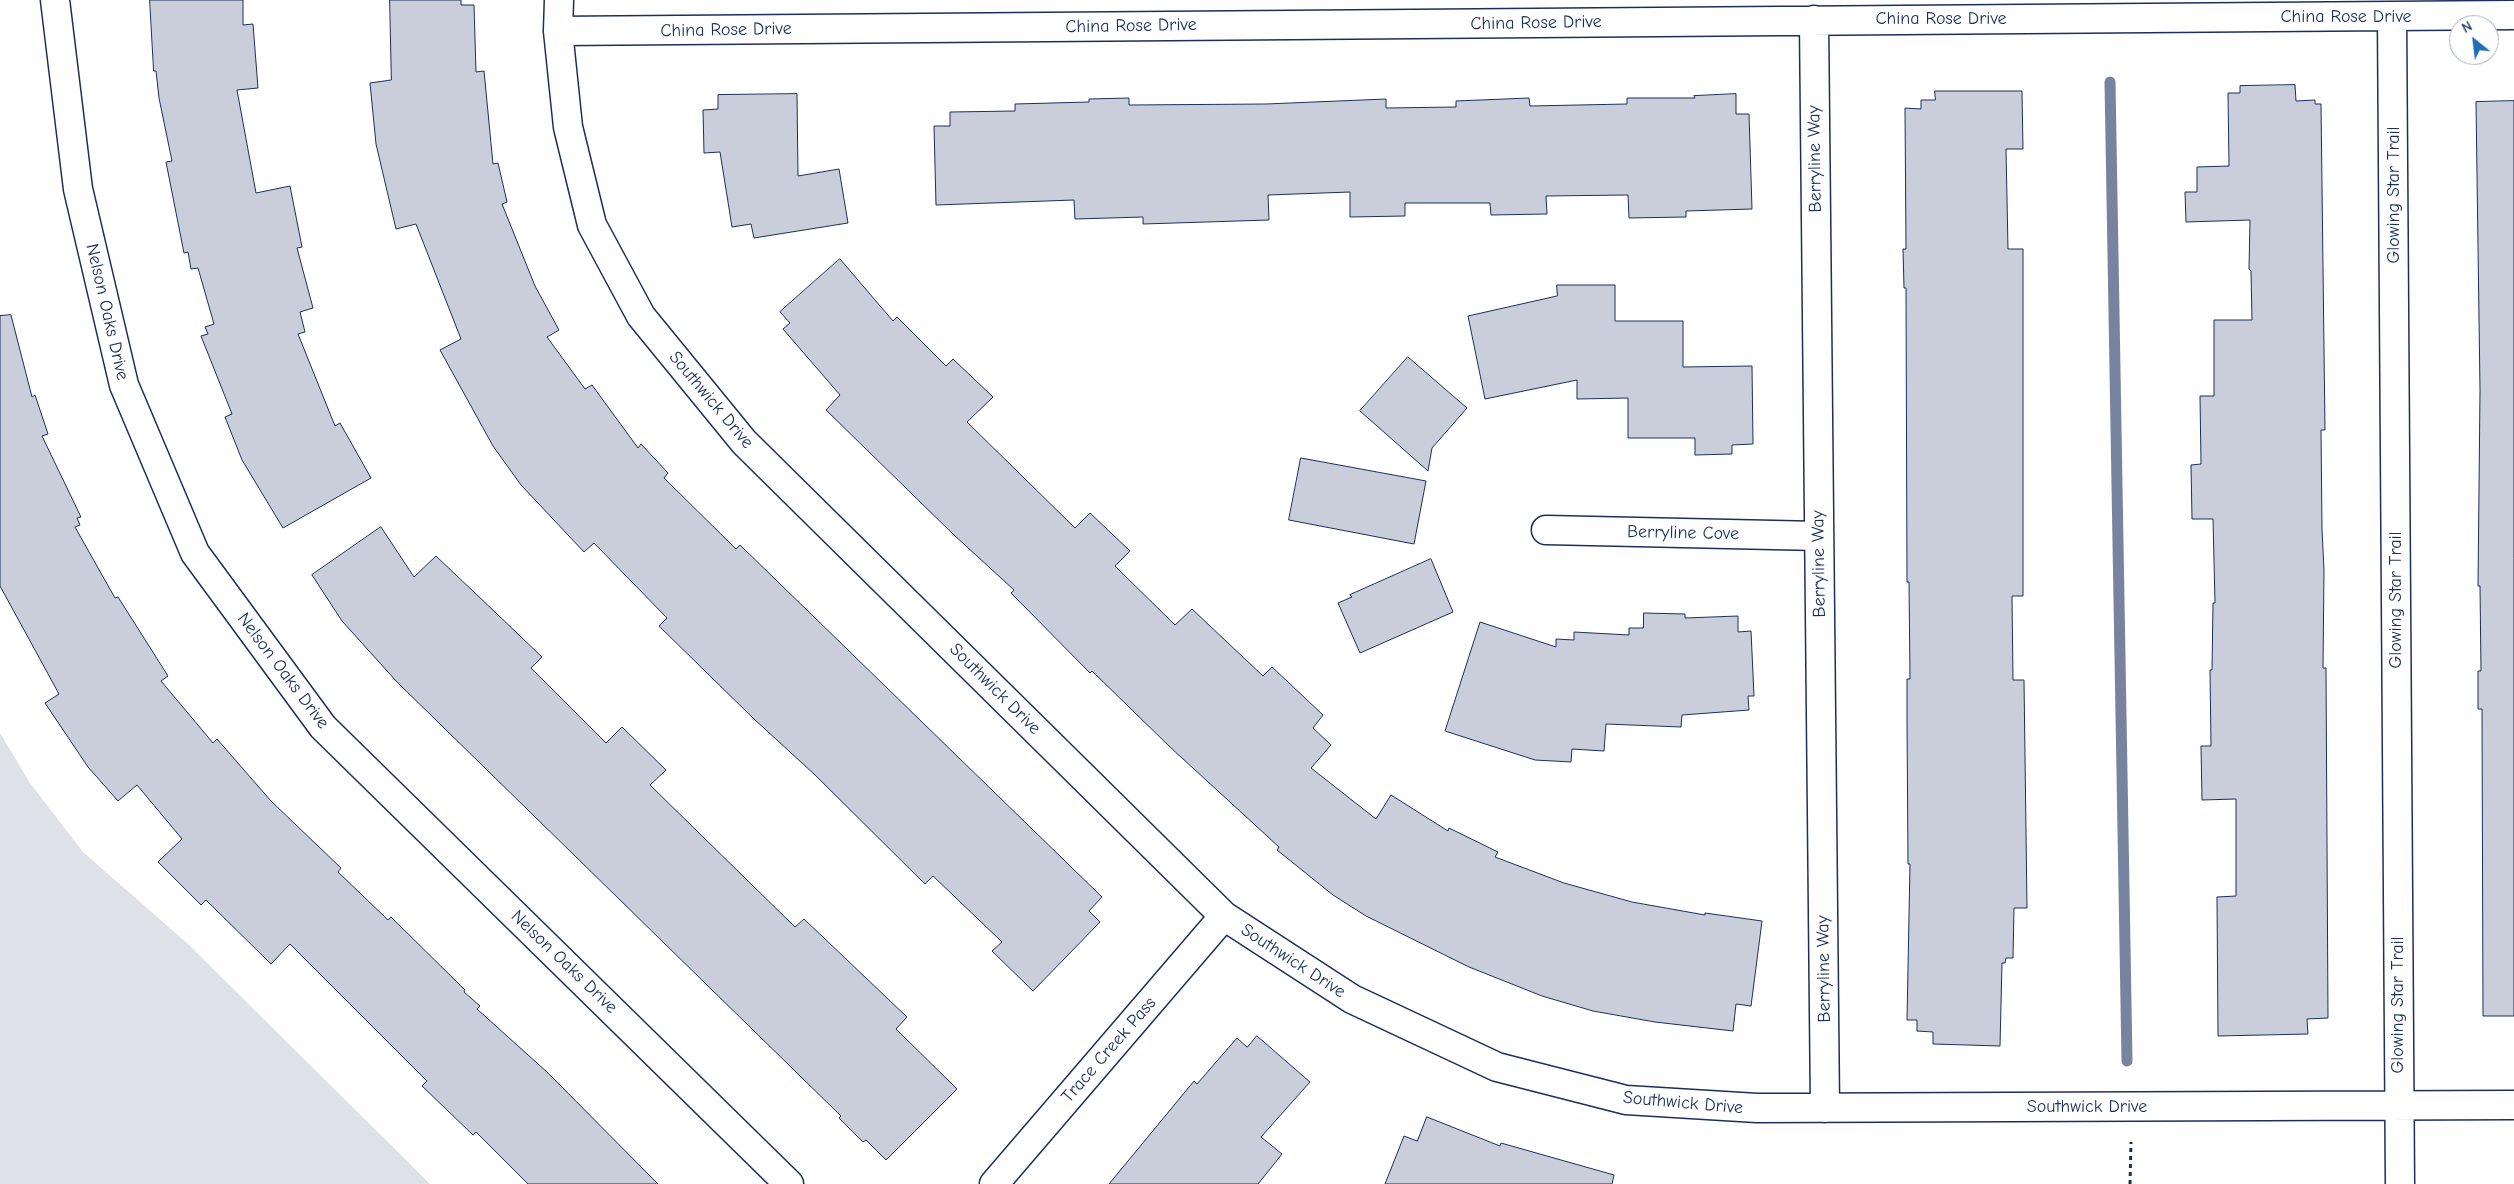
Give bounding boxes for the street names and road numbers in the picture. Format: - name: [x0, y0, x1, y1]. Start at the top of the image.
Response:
- street label: China Rose Drive: [2280, 6, 2412, 28]
- street label: China Rose Drive: [1875, 8, 2007, 30]
- street label: China Rose Drive: [1470, 11, 1602, 35]
- street label: China Rose Drive: [1065, 14, 1197, 38]
- street label: China Rose Drive: [660, 18, 792, 42]
- street label: Berryline Way: [1803, 105, 1827, 213]
- street label: Glowing Star Trail: [2383, 126, 2405, 264]
- street label: Nelson Oaks Drive: [81, 242, 133, 382]
- street label: Southwick Drive: [664, 347, 758, 453]
- street label: Berryline Way: [1807, 510, 1831, 618]
- street label: Berryline Cove: [1627, 521, 1739, 545]
- street label: Glowing Star Trail: [2385, 531, 2407, 669]
- street label: Nelson Oaks Drive: [232, 609, 334, 733]
- street label: Southwick Drive: [945, 639, 1045, 739]
- street label: Nelson Oaks Drive: [506, 906, 622, 1018]
- street label: Berryline Way: [1812, 915, 1836, 1023]
- street label: Southwick Drive: [1237, 919, 1349, 1003]
- street label: Glowing Star Trail: [2387, 936, 2409, 1074]
- street label: Trace Creek Pass: [1057, 993, 1161, 1107]
- street label: Southwick Drive: [1622, 1087, 1744, 1119]
- street label: Southwick Drive: [2027, 1096, 2147, 1118]

